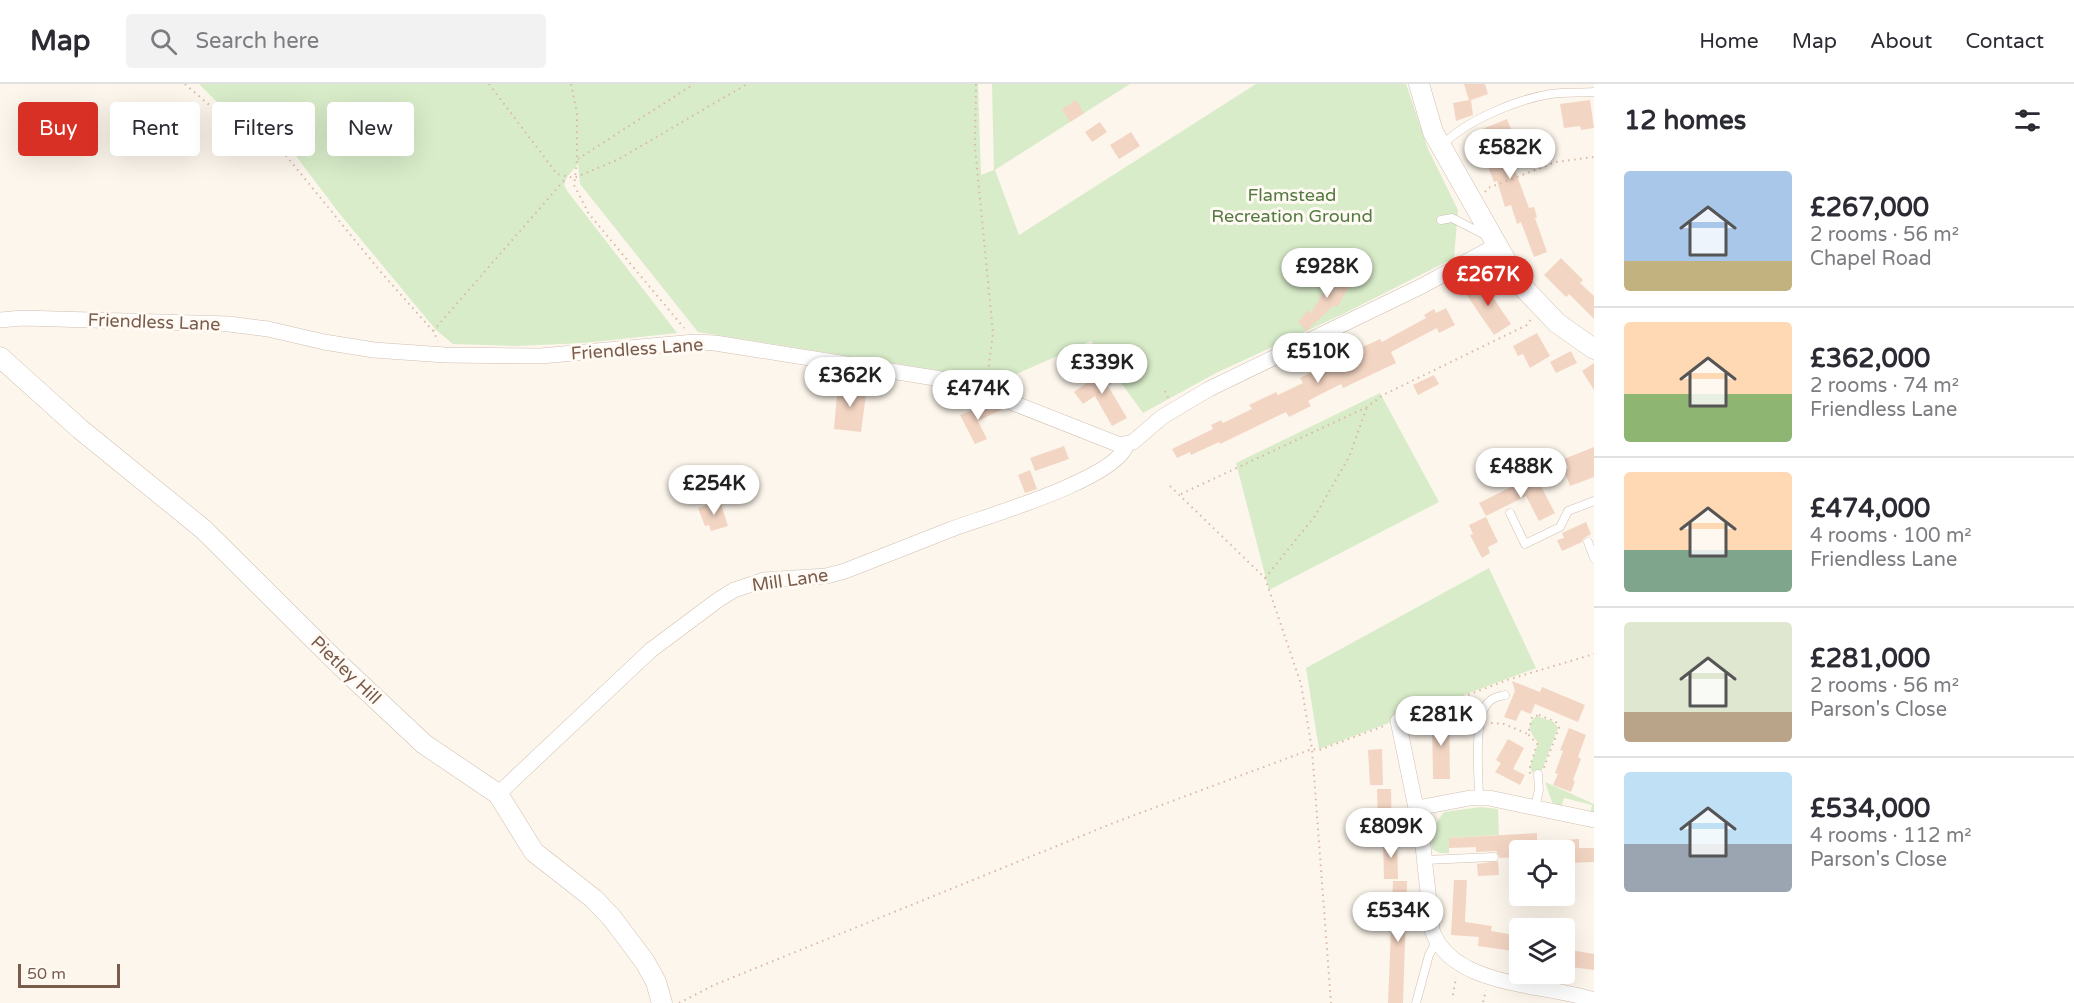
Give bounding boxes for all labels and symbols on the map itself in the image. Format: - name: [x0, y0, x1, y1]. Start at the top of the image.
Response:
- pin: £582K: [1468, 129, 1552, 180]
- park label: Flamstead Recreation Ground: [1211, 184, 1373, 227]
- pin: £928K: [1285, 248, 1369, 299]
- pin: £267K: [1446, 256, 1530, 307]
- street label: Friendless Lane: [87, 309, 221, 335]
- street label: Friendless Lane: [570, 333, 704, 365]
- pin: £510K: [1276, 333, 1360, 384]
- pin: £339K: [1060, 344, 1144, 395]
- pin: £362K: [808, 357, 892, 408]
- pin: £474K: [936, 370, 1020, 421]
- pin: £488K: [1479, 448, 1563, 499]
- pin: £254K: [672, 465, 756, 516]
- street label: Mill Lane: [750, 564, 830, 596]
- street label: Pietley Hill: [306, 631, 386, 709]
- pin: £281K: [1399, 696, 1483, 747]
- pin: £809K: [1349, 808, 1433, 859]
- pin: £534K: [1356, 892, 1440, 943]
- scale bar: [18, 961, 120, 988]

